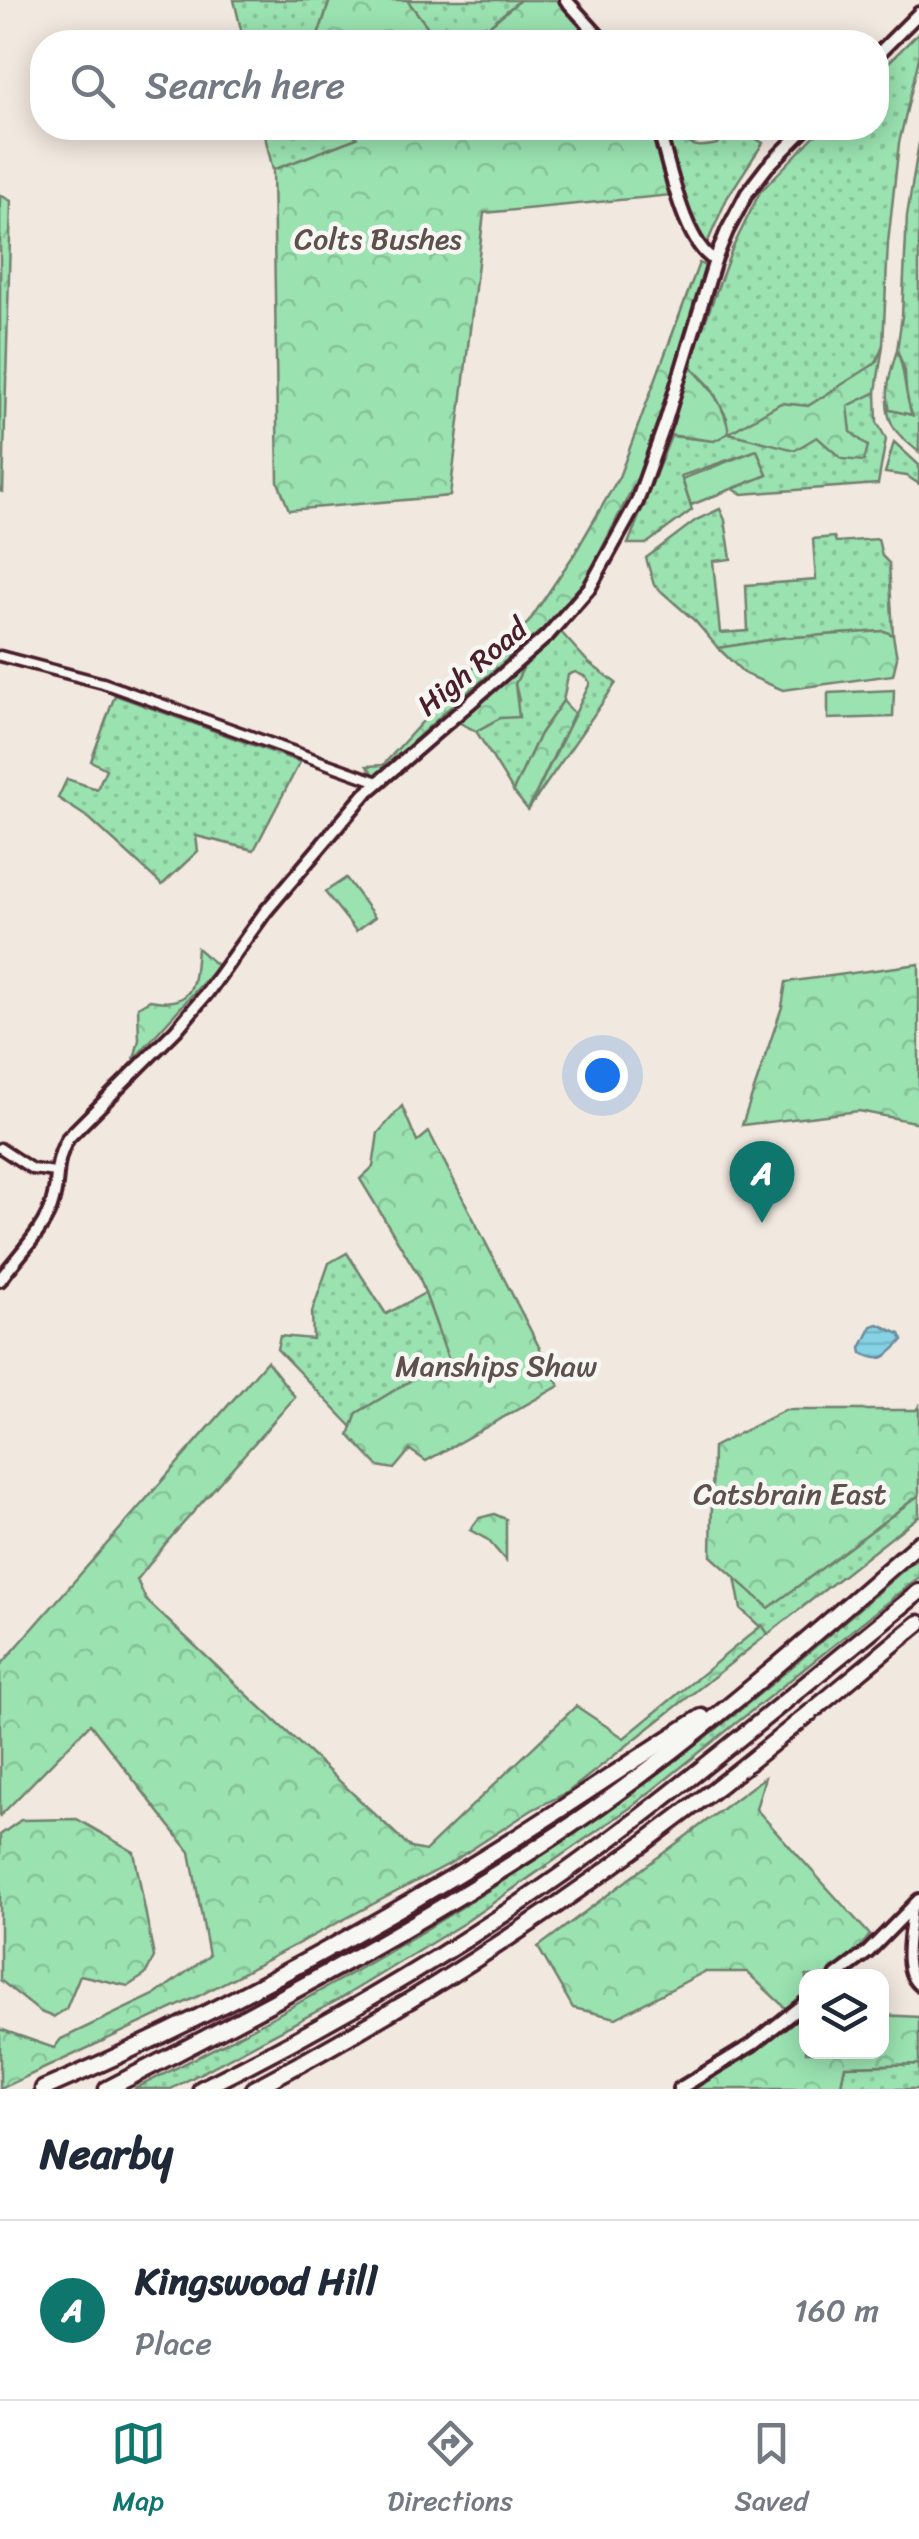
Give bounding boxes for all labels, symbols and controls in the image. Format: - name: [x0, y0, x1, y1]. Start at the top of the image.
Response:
- search box: [30, 30, 889, 140]
- text: Search here: [145, 52, 345, 119]
- icon: search: [65, 58, 120, 113]
- park label: Colts Bushes: [294, 212, 462, 266]
- street label: High Road: [404, 602, 542, 730]
- your location: [577, 1050, 628, 1101]
- pin: A: [730, 1140, 794, 1223]
- park label: Manships Shaw: [395, 1339, 597, 1393]
- park label: Catsbrain East: [693, 1467, 887, 1521]
- map controls: [799, 1969, 889, 2059]
- button: layers: [799, 1969, 889, 2059]
- text: Nearby: [40, 2117, 173, 2191]
- text: Kingswood Hill: [135, 2248, 377, 2315]
- text: A: [62, 2282, 83, 2339]
- text: 160 m: [794, 2282, 879, 2339]
- text: Place: [135, 2315, 212, 2372]
- tab: Map: [111, 2416, 166, 2525]
- tab: Directions: [387, 2416, 513, 2525]
- tab: Saved: [734, 2416, 808, 2525]

